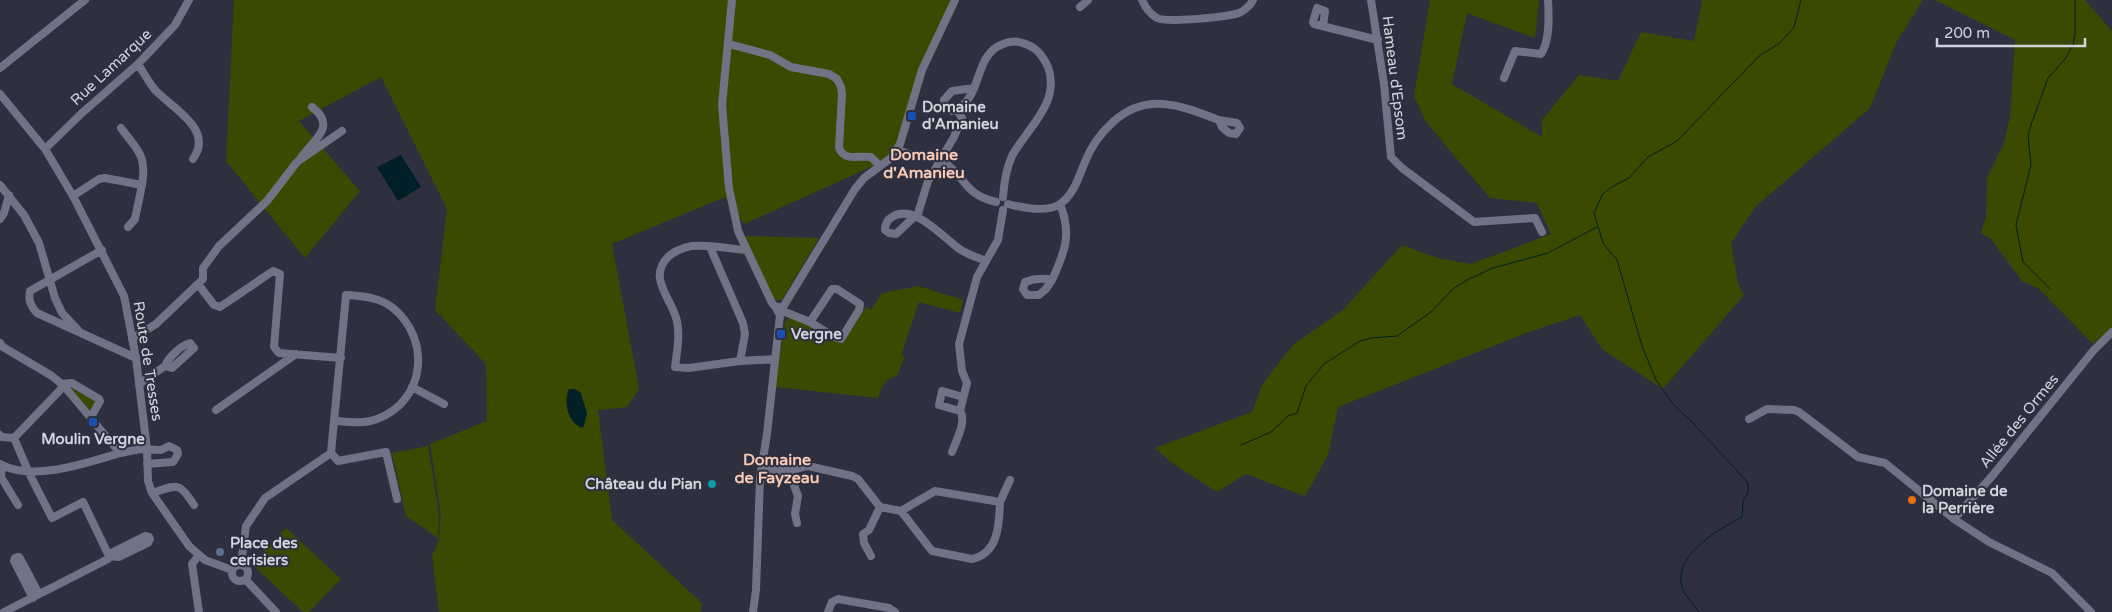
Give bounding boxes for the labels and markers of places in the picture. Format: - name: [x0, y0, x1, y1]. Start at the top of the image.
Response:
- place label: Domaine d'Amanieu: [922, 98, 999, 133]
- marker: Domaine d'Amanieu: [906, 110, 918, 122]
- place label: Vergne: [791, 325, 842, 344]
- marker: Vergne: [775, 328, 787, 340]
- marker: Moulin Vergne: [87, 416, 99, 428]
- place label: Moulin Vergne: [41, 430, 145, 449]
- place label: Château du Pian: [585, 475, 702, 493]
- marker: Château du Pian: [706, 478, 718, 490]
- place label: Domaine de la Perrière: [1922, 482, 2008, 517]
- marker: Domaine de la Perrière: [1906, 494, 1918, 506]
- place label: Place des cerisiers: [230, 534, 298, 569]
- marker: Place des cerisiers: [214, 546, 226, 558]

